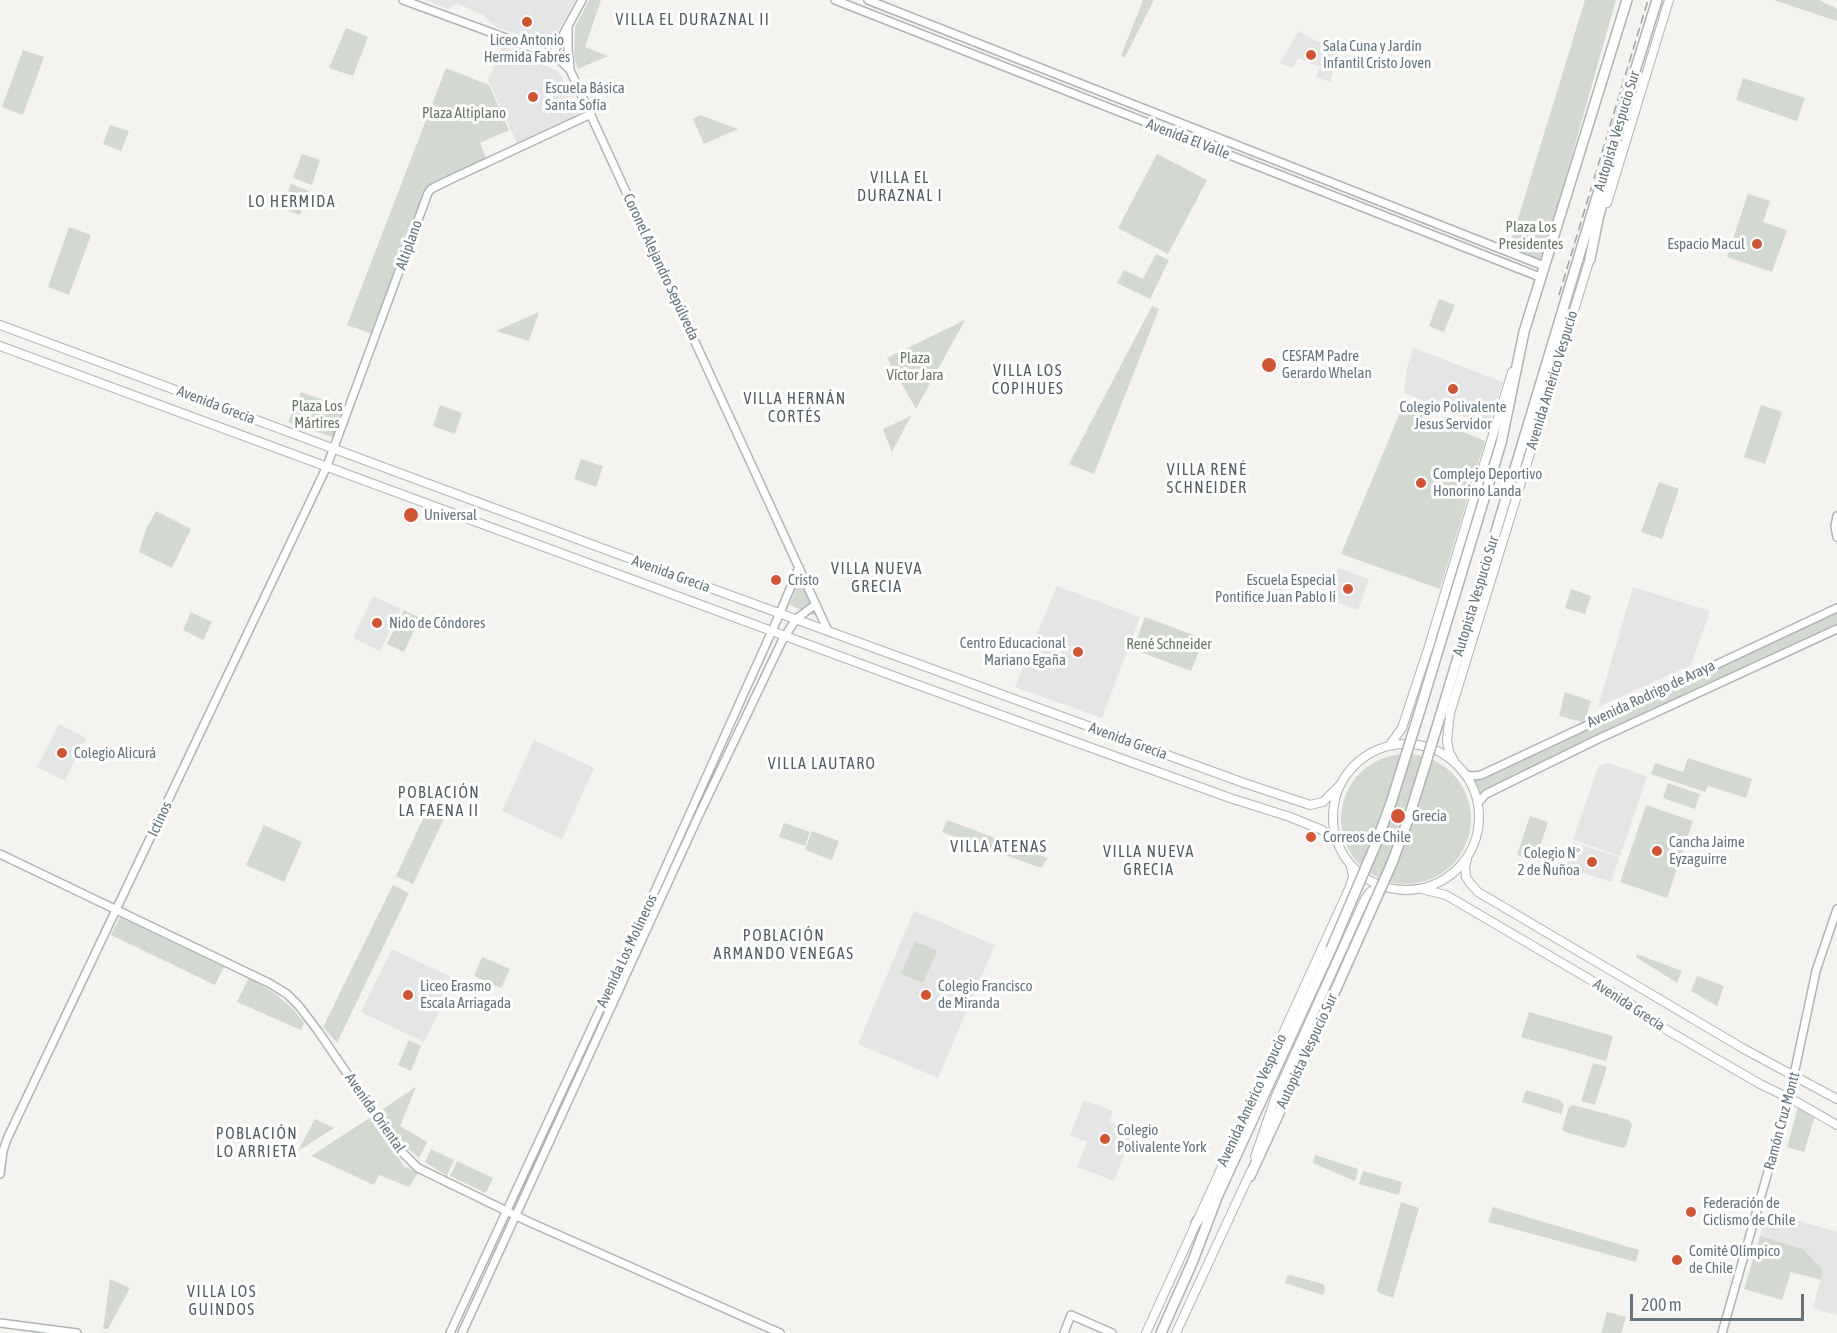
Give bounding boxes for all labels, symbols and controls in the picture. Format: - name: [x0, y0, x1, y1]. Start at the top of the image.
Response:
- district label: VILLA EL DURAZNAL II: [616, 10, 770, 30]
- marker: Liceo Antonio Hermida Fabres: [520, 15, 534, 29]
- place label: Liceo Antonio Hermida Fabres: [484, 31, 570, 66]
- place label: Sala Cuna y Jardín Infantil Cristo Joven: [1323, 37, 1431, 72]
- marker: Sala Cuna y Jardín Infantil Cristo Joven: [1304, 48, 1318, 62]
- street label: Autopista Vespucio Sur: [1590, 69, 1644, 193]
- place label: Escuela Básica Santa Sofía: [545, 79, 625, 114]
- marker: Escuela Básica Santa Sofía: [526, 90, 540, 104]
- park label: Plaza Altiplano: [422, 104, 506, 122]
- street label: Avenida El Valle: [1144, 115, 1232, 163]
- district label: VILLA EL DURAZNAL I: [857, 168, 943, 206]
- street label: Coronel Alejandro Sepúlveda: [619, 191, 703, 343]
- district label: LO HERMIDA: [248, 192, 336, 212]
- street label: Altiplano: [392, 218, 426, 272]
- park label: Plaza Los Presidentes: [1499, 218, 1563, 253]
- place label: Espacio Macul: [1667, 235, 1745, 253]
- marker: Espacio Macul: [1750, 237, 1764, 251]
- street label: Avenida Américo Vespucio: [1522, 309, 1582, 451]
- place label: CESFAM Padre Gerardo Whelan: [1282, 347, 1372, 382]
- park label: Plaza Víctor Jara: [887, 349, 943, 384]
- marker: CESFAM Padre Gerardo Whelan: [1260, 356, 1278, 374]
- district label: VILLA LOS COPIHUES: [992, 361, 1064, 399]
- street label: Avenida Grecia: [174, 382, 258, 428]
- marker: Colegio Polivalente Jesus Servidor: [1446, 382, 1460, 396]
- district label: VILLA HERNÁN CORTÉS: [743, 389, 847, 427]
- park label: Plaza Los Mártires: [292, 397, 342, 432]
- place label: Colegio Polivalente Jesus Servidor: [1399, 398, 1507, 433]
- district label: VILLA RENÉ SCHNEIDER: [1167, 460, 1247, 498]
- place label: Complejo Deportivo Honorino Landa: [1433, 465, 1542, 500]
- marker: Complejo Deportivo Honorino Landa: [1414, 476, 1428, 490]
- marker: Universal: [402, 506, 420, 524]
- place label: Universal: [424, 506, 477, 524]
- street label: Autopista Vespucio Sur: [1449, 534, 1503, 658]
- street label: Avenida Grecia: [629, 551, 713, 597]
- district label: VILLA NUEVA GRECIA: [831, 559, 923, 597]
- place label: Cristo: [788, 571, 819, 589]
- place label: Escuela Especial Pontifice Juan Pablo Ii: [1215, 571, 1336, 606]
- marker: Cristo: [769, 573, 783, 587]
- marker: Escuela Especial Pontifice Juan Pablo Ii: [1341, 582, 1355, 596]
- place label: Nido de Cóndores: [389, 614, 485, 632]
- marker: Nido de Cóndores: [370, 616, 384, 630]
- place label: Centro Educacional Mariano Egaña: [960, 634, 1066, 669]
- park label: René Schneider: [1126, 635, 1212, 653]
- marker: Centro Educacional Mariano Egaña: [1071, 645, 1085, 659]
- street label: Avenida Rodrigo de Araya: [1584, 656, 1718, 732]
- street label: Avenida Grecia: [1086, 718, 1170, 764]
- place label: Colegio Alicurá: [74, 744, 156, 762]
- marker: Colegio Alicurá: [55, 746, 69, 760]
- district label: VILLA LAUTARO: [768, 754, 876, 774]
- district label: POBLACIÓN LA FAENA II: [398, 783, 480, 821]
- street label: Ictinos: [144, 799, 176, 839]
- marker: Grecia: [1389, 807, 1407, 825]
- place label: Grecia: [1412, 807, 1447, 825]
- place label: Correos de Chile: [1323, 828, 1411, 846]
- marker: Correos de Chile: [1304, 830, 1318, 844]
- place label: Cancha Jaime Eyzaguirre: [1669, 833, 1745, 868]
- district label: VILLA ATENAS: [950, 837, 1048, 857]
- district label: VILLA NUEVA GRECIA: [1103, 842, 1195, 880]
- place label: Colegio Nº 2 de Ñuñoa: [1518, 844, 1580, 879]
- marker: Cancha Jaime Eyzaguirre: [1650, 844, 1664, 858]
- marker: Colegio Nº 2 de Ñuñoa: [1585, 855, 1599, 869]
- street label: Avenida Los Molineros: [593, 892, 661, 1010]
- district label: POBLACIÓN ARMANDO VENEGAS: [714, 926, 854, 964]
- street label: Avenida Grecia: [1590, 975, 1668, 1035]
- place label: Liceo Erasmo Escala Arriagada: [420, 977, 511, 1012]
- place label: Colegio Francisco de Miranda: [938, 977, 1032, 1012]
- marker: Liceo Erasmo Escala Arriagada: [401, 988, 415, 1002]
- marker: Colegio Francisco de Miranda: [919, 988, 933, 1002]
- street label: Autopista Vespucio Sur: [1273, 991, 1341, 1111]
- street label: Avenida Américo Vespucio: [1213, 1031, 1291, 1169]
- street label: Avenida Oriental: [341, 1070, 409, 1156]
- street label: Ramón Cruz Montt: [1760, 1070, 1804, 1172]
- place label: Colegio Polivalente York: [1117, 1121, 1206, 1156]
- district label: POBLACIÓN LO ARRIETA: [216, 1124, 298, 1162]
- marker: Colegio Polivalente York: [1098, 1132, 1112, 1146]
- place label: Federación de Ciclismo de Chile: [1703, 1194, 1795, 1229]
- marker: Federación de Ciclismo de Chile: [1684, 1205, 1698, 1219]
- place label: Comité Olímpico de Chile: [1689, 1242, 1780, 1277]
- marker: Comité Olímpico de Chile: [1670, 1253, 1684, 1267]
- district label: VILLA LOS GUINDOS: [187, 1282, 257, 1320]
- scale bar: [1633, 1282, 1807, 1320]
- text: 200 m: [1641, 1294, 1682, 1315]

